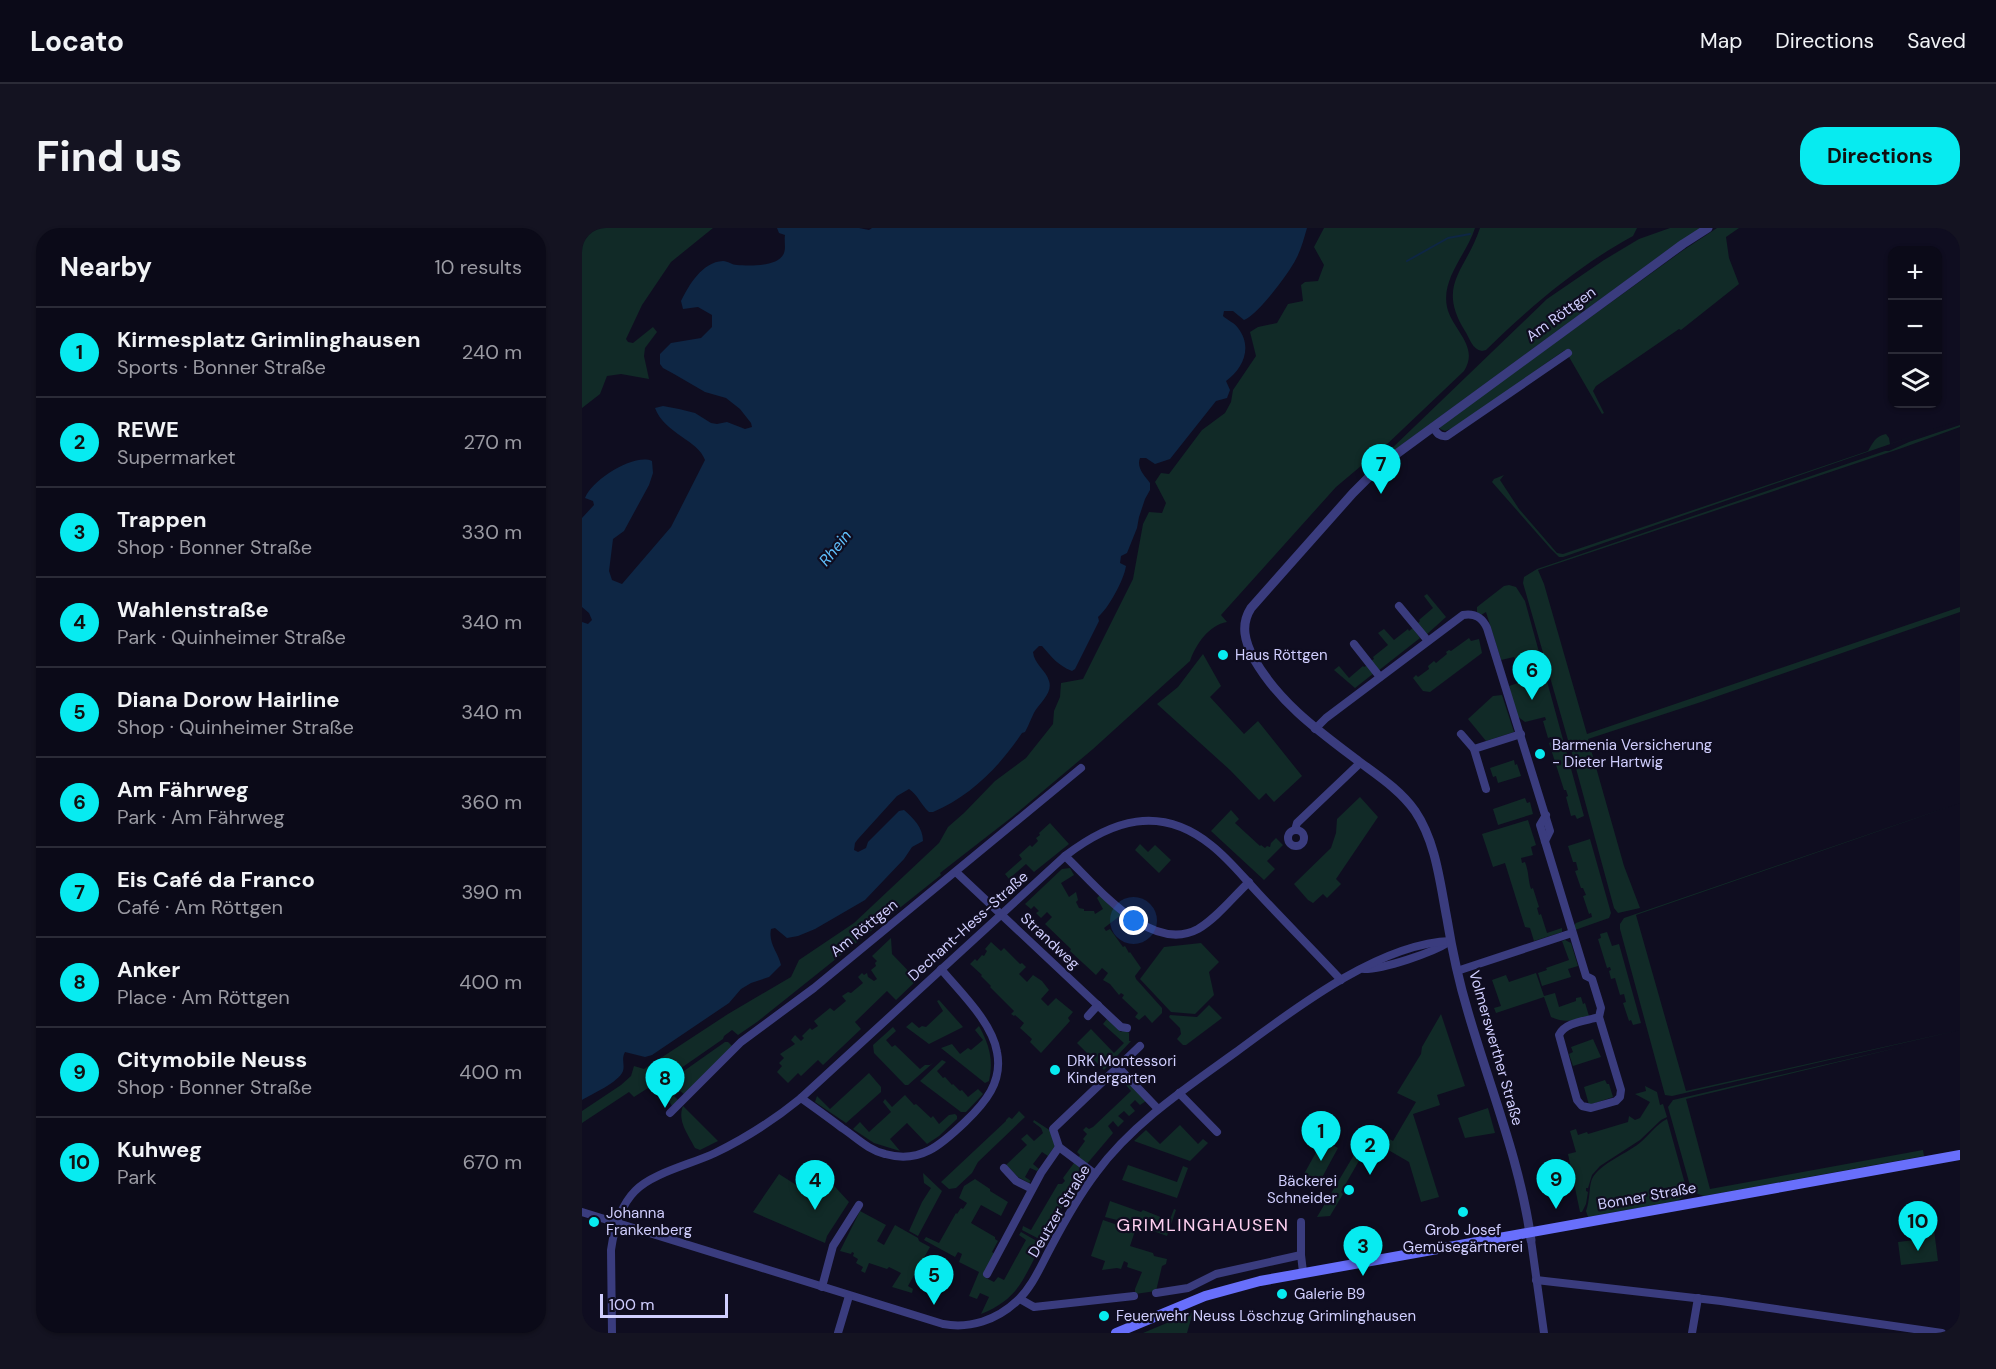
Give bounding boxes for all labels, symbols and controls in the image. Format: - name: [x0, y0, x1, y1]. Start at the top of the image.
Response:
- text: Locato: [30, 23, 124, 60]
- text: Map: [1700, 27, 1742, 55]
- text: Directions: [1775, 27, 1874, 55]
- text: Saved: [1907, 27, 1966, 55]
- button: Directions: [1800, 127, 1960, 185]
- text: Find us: [36, 129, 182, 184]
- map controls: [1888, 246, 1942, 408]
- button: +: [1888, 246, 1942, 300]
- text: Nearby: [60, 250, 152, 284]
- text: 10 results: [435, 254, 522, 280]
- street label: Am Röttgen: [1522, 282, 1600, 346]
- button: −: [1888, 300, 1942, 354]
- text: Kirmesplatz Grimlinghausen: [117, 325, 421, 354]
- text: 1: [76, 339, 83, 365]
- text: 240 m: [462, 339, 522, 365]
- text: Sports · Bonner Straße: [117, 354, 326, 380]
- button: layers: [1888, 354, 1942, 408]
- text: REWE: [117, 415, 179, 444]
- text: 2: [74, 429, 85, 455]
- text: 270 m: [464, 429, 522, 455]
- text: Supermarket: [117, 444, 236, 470]
- pin: 7: [1362, 444, 1400, 494]
- text: Trappen: [117, 505, 207, 534]
- text: 3: [73, 519, 86, 545]
- text: 330 m: [462, 519, 522, 545]
- water label: Rhein: [814, 525, 856, 571]
- text: Shop · Bonner Straße: [117, 534, 312, 560]
- text: Wahlenstraße: [117, 595, 269, 624]
- text: 4: [73, 609, 86, 635]
- text: 340 m: [461, 609, 522, 635]
- text: Park · Quinheimer Straße: [117, 624, 346, 650]
- place label: Haus Röttgen: [1235, 645, 1328, 665]
- marker: Haus Röttgen: [1216, 648, 1230, 662]
- pin: 6: [1512, 650, 1552, 700]
- text: Diana Dorow Hairline: [117, 685, 340, 714]
- text: 5: [73, 699, 86, 725]
- text: 340 m: [461, 699, 522, 725]
- text: Shop · Quinheimer Straße: [117, 714, 354, 740]
- place label: Barmenia Versicherung - Dieter Hartwig: [1552, 735, 1712, 772]
- marker: Barmenia Versicherung - Dieter Hartwig: [1533, 747, 1547, 761]
- text: Am Fährweg: [117, 775, 249, 804]
- text: 6: [73, 789, 86, 815]
- text: 360 m: [461, 789, 522, 815]
- text: Park · Am Fährweg: [117, 804, 285, 830]
- text: Eis Café da Franco: [117, 865, 315, 894]
- street label: Dechant-Hess-Straße: [904, 867, 1032, 985]
- text: 7: [74, 879, 85, 905]
- text: 390 m: [461, 879, 522, 905]
- text: Café · Am Röttgen: [117, 894, 283, 920]
- street label: Am Röttgen: [826, 895, 902, 961]
- your location: [1119, 906, 1148, 935]
- street label: Strandweg: [1016, 908, 1084, 974]
- text: Anker: [117, 955, 180, 984]
- street label: Volmerswerther Straße: [1464, 968, 1528, 1128]
- text: 8: [73, 969, 86, 995]
- text: 400 m: [459, 969, 522, 995]
- text: Place · Am Röttgen: [117, 984, 290, 1010]
- text: Citymobile Neuss: [117, 1045, 307, 1074]
- place label: DRK Montessori Kindergarten: [1067, 1051, 1176, 1088]
- pin: 8: [646, 1058, 685, 1108]
- text: 9: [73, 1059, 86, 1085]
- text: 400 m: [459, 1059, 522, 1085]
- marker: DRK Montessori Kindergarten: [1048, 1063, 1062, 1077]
- text: Shop · Bonner Straße: [117, 1074, 312, 1100]
- pin: 1: [1302, 1112, 1340, 1161]
- pin: 2: [1350, 1126, 1390, 1175]
- text: Kuhweg: [117, 1135, 202, 1164]
- text: 10: [69, 1149, 90, 1175]
- text: 670 m: [463, 1149, 522, 1175]
- pin: 4: [796, 1160, 834, 1210]
- pin: 9: [1536, 1160, 1576, 1209]
- street label: Deutzer Straße: [1023, 1161, 1095, 1261]
- text: Park: [117, 1164, 157, 1190]
- place label: Bäckerei Schneider: [1267, 1171, 1337, 1208]
- street label: Bonner Straße: [1596, 1177, 1698, 1215]
- marker: Bäckerei Schneider: [1342, 1183, 1356, 1197]
- pin: 10: [1898, 1202, 1938, 1251]
- place label: Johanna Frankenberg: [606, 1203, 692, 1240]
- marker: Grob Josef Gemüsegärtnerei: [1456, 1205, 1470, 1219]
- district label: GRIMLINGHAUSEN: [1117, 1213, 1289, 1237]
- marker: Johanna Frankenberg: [587, 1215, 601, 1229]
- place label: Grob Josef Gemüsegärtnerei: [1403, 1220, 1523, 1257]
- pin: 3: [1344, 1226, 1382, 1276]
- pin: 5: [914, 1256, 954, 1305]
- place label: Galerie B9: [1294, 1284, 1365, 1304]
- marker: Galerie B9: [1275, 1287, 1289, 1301]
- scale bar: [600, 1291, 728, 1318]
- text: 100 m: [609, 1294, 654, 1315]
- place label: Feuerwehr Neuss Löschzug Grimlinghausen: [1116, 1306, 1416, 1326]
- marker: Feuerwehr Neuss Löschzug Grimlinghausen: [1097, 1309, 1111, 1323]

